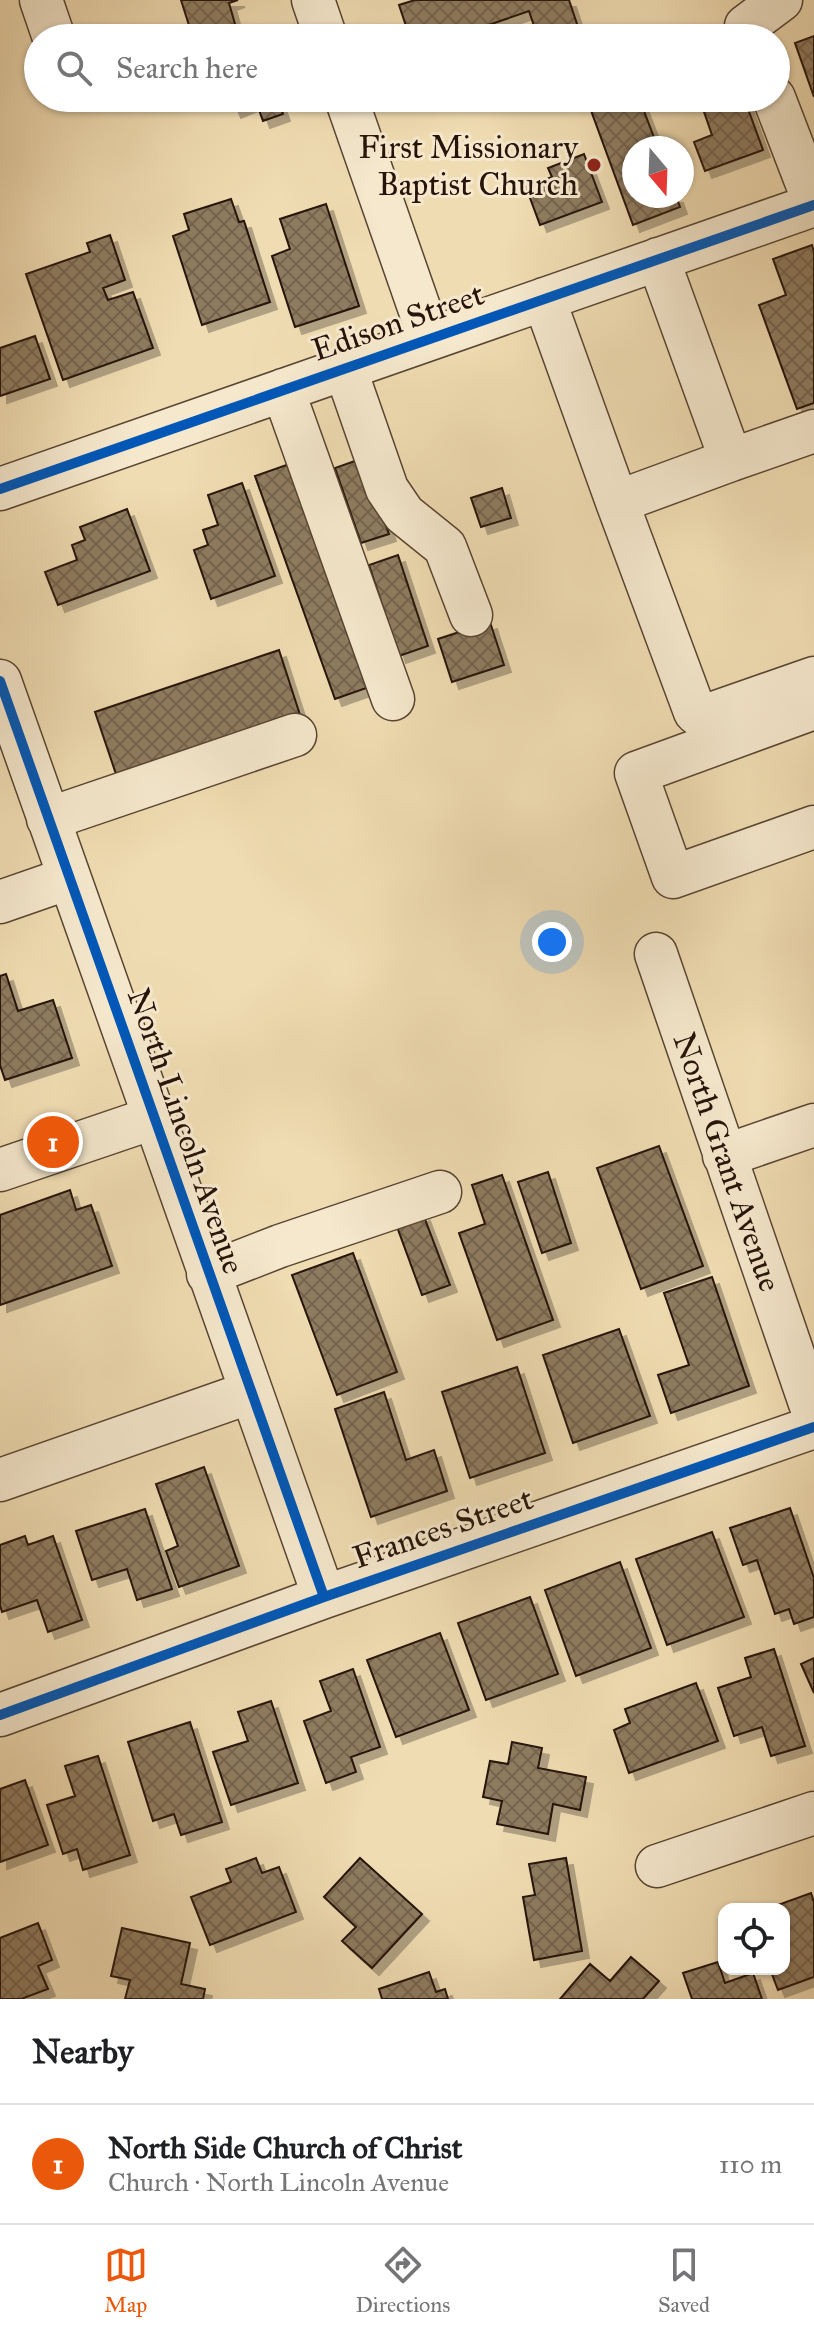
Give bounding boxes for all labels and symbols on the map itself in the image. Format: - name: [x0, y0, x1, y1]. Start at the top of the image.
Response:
- place label: First Missionary Baptist Church: [358, 128, 579, 204]
- north arrow: [622, 136, 694, 208]
- marker: First Missionary Baptist Church: [585, 156, 603, 174]
- street label: Edison Street: [307, 274, 489, 370]
- your location: [532, 922, 572, 962]
- street label: North Lincoln Avenue: [119, 983, 253, 1279]
- street label: North Grant Avenue: [664, 1027, 790, 1297]
- pin: 1: [27, 1112, 79, 1172]
- street label: Frances Street: [348, 1479, 538, 1577]

